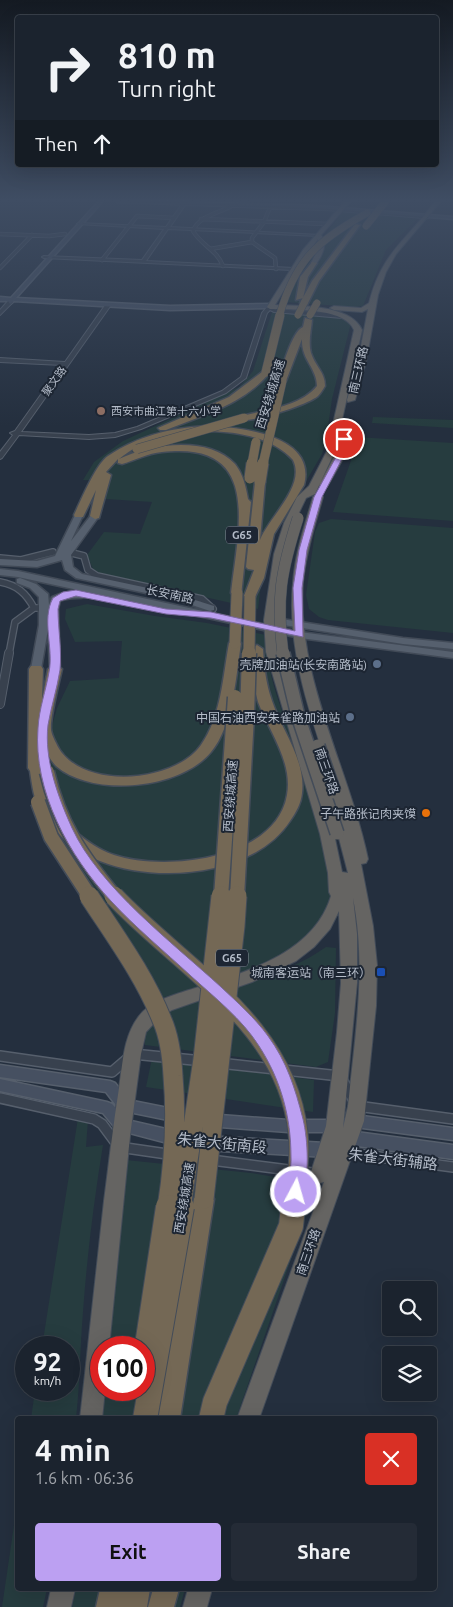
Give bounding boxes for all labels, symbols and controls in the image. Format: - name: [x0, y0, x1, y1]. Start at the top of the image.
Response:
- icon: right: [35, 35, 100, 100]
- text: 810 m: [118, 35, 216, 75]
- text: Turn right: [118, 76, 216, 101]
- icon: ahead: [88, 130, 116, 158]
- text: Then: [35, 133, 78, 155]
- street label: 南三环路: [346, 345, 370, 395]
- street label: 西安绕城高速: [253, 358, 287, 430]
- street label: 聚文路: [40, 364, 68, 398]
- marker: 西安市曲江第十六小学: [95, 405, 107, 417]
- place label: 西安市曲江第十六小学: [111, 405, 221, 417]
- pin: [323, 418, 365, 460]
- icon: arrive: [330, 425, 358, 453]
- road number: G65: [226, 526, 258, 544]
- street label: 长安南路: [145, 583, 195, 605]
- place label: 壳牌加油站(长安南路站): [239, 658, 367, 672]
- marker: 壳牌加油站(长安南路站): [371, 658, 383, 670]
- place label: 中国石油西安朱雀路加油站: [196, 711, 340, 724]
- marker: 中国石油西安朱雀路加油站: [344, 711, 356, 723]
- street label: 南三环路: [313, 746, 341, 796]
- street label: 西安绕城高速: [221, 760, 239, 832]
- place label: 子午路张记肉夹馍: [320, 807, 416, 820]
- marker: 子午路张记肉夹馍: [420, 807, 432, 819]
- road number: G65: [216, 950, 248, 966]
- place label: 城南客运站（南三环）: [251, 966, 371, 979]
- marker: 城南客运站（南三环）: [375, 966, 387, 978]
- street label: 朱雀大街南段: [176, 1130, 268, 1156]
- street label: 朱雀大街辅路: [347, 1145, 439, 1173]
- street label: 西安绕城高速: [172, 1161, 196, 1235]
- position arrow: [269, 1165, 321, 1217]
- street label: 南三环路: [294, 1227, 322, 1277]
- map controls: [382, 1281, 437, 1401]
- button: search: [382, 1281, 437, 1336]
- speed limit sign: 100: [90, 1336, 155, 1401]
- button: layers: [382, 1346, 437, 1401]
- text: 92: [33, 1348, 62, 1376]
- text: km/h: [34, 1374, 61, 1387]
- text: 4 min: [35, 1433, 111, 1467]
- button: close: [365, 1433, 417, 1485]
- text: 1.6 km · 06:36: [35, 1469, 134, 1487]
- button: Exit: [35, 1523, 221, 1581]
- button: Share: [231, 1523, 417, 1581]

